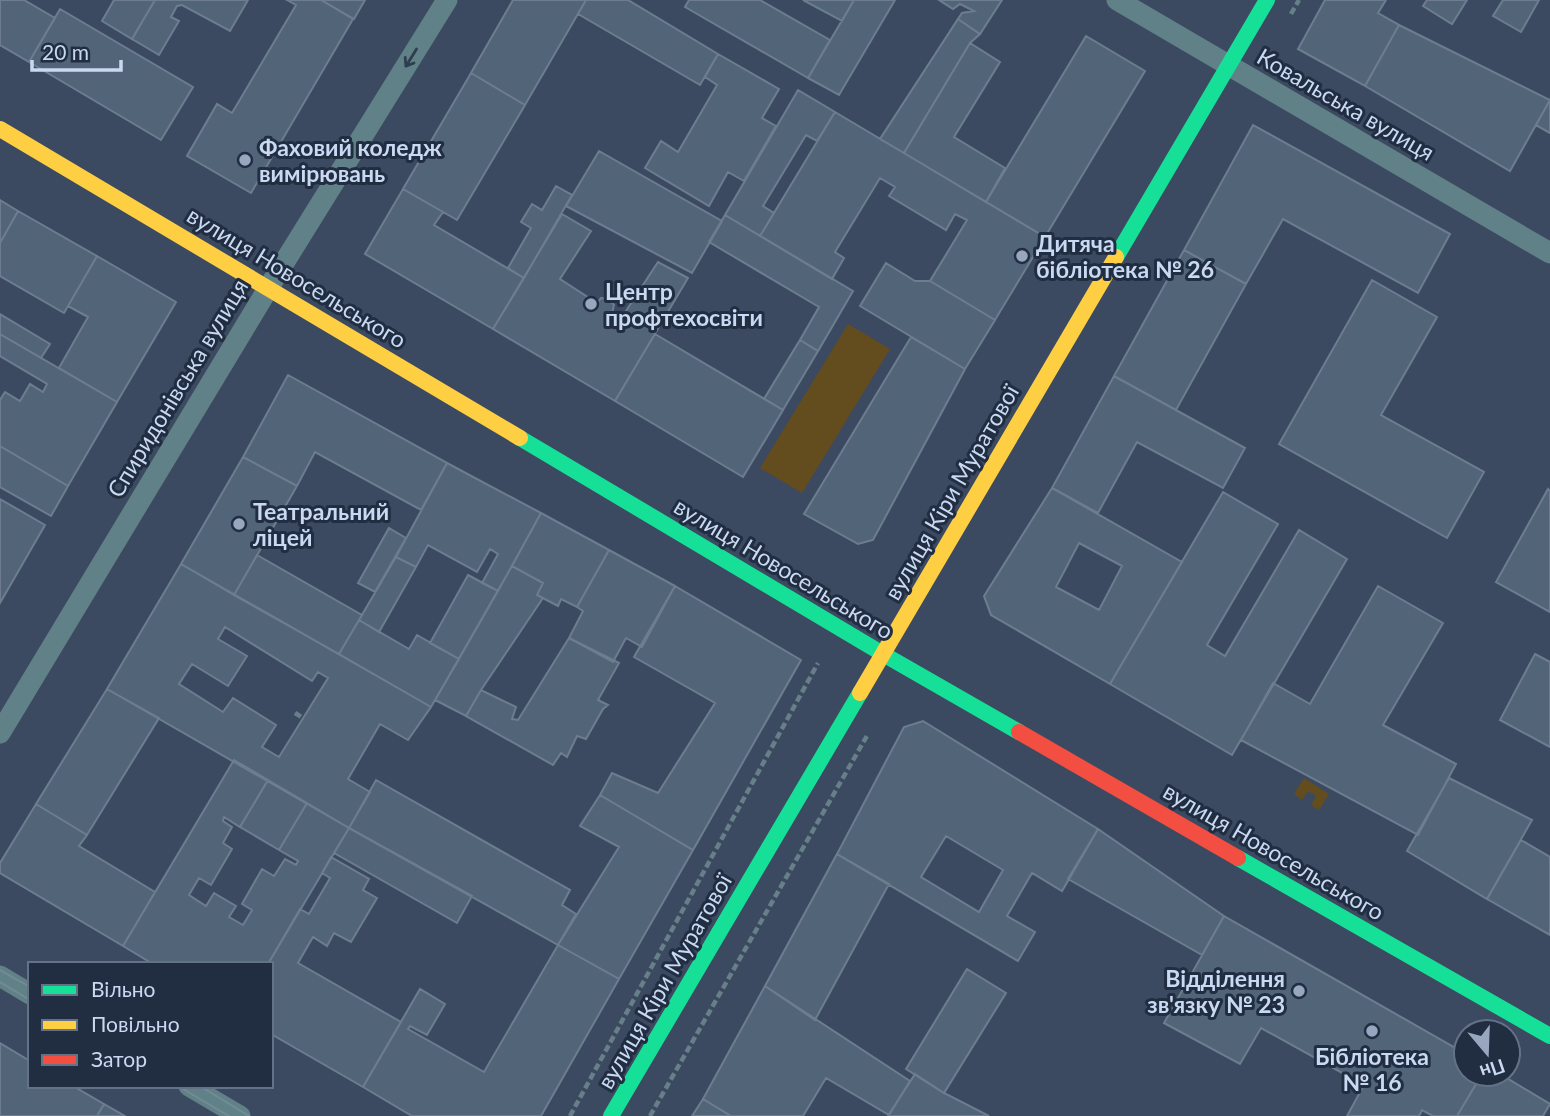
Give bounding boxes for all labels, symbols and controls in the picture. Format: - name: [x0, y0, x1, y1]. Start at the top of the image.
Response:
- scale bar: [32, 28, 121, 72]
- text: 20 m: [42, 39, 89, 64]
- street label: Ковальська вулиця: [1252, 42, 1440, 166]
- one-way arrow: [403, 48, 418, 67]
- place label: Фаховий коледж вимірювань: [259, 133, 442, 187]
- marker: Фаховий коледж вимірювань: [237, 152, 253, 168]
- street label: вулиця Новосельського: [183, 201, 411, 353]
- place label: Дитяча бібліотека № 26: [1036, 229, 1214, 283]
- marker: Дитяча бібліотека № 26: [1014, 248, 1030, 264]
- street label: Спиридонівська вулиця: [101, 274, 253, 502]
- place label: Центр профтехосвіти: [605, 277, 763, 331]
- marker: Центр профтехосвіти: [583, 296, 599, 312]
- street label: вулиця Кіри Муратової: [878, 379, 1024, 605]
- street label: вулиця Новосельського: [670, 492, 898, 644]
- place label: Театральний ліцей: [253, 497, 389, 551]
- marker: Театральний ліцей: [231, 516, 247, 532]
- street label: вулиця Новосельського: [1159, 776, 1389, 926]
- street label: вулиця Кіри Муратової: [591, 868, 737, 1094]
- legend: [28, 962, 273, 1088]
- place label: Відділення зв'язку № 23: [1147, 964, 1285, 1018]
- text: Вільно: [91, 976, 156, 1001]
- marker: Відділення зв'язку № 23: [1291, 983, 1307, 999]
- text: Повільно: [91, 1011, 180, 1036]
- north arrow: [1452, 1018, 1522, 1088]
- marker: Бібліотека № 16: [1364, 1023, 1380, 1039]
- place label: Бібліотека № 16: [1315, 1042, 1429, 1096]
- text: Затор: [91, 1046, 147, 1071]
- text: Пн: [1477, 1055, 1508, 1084]

